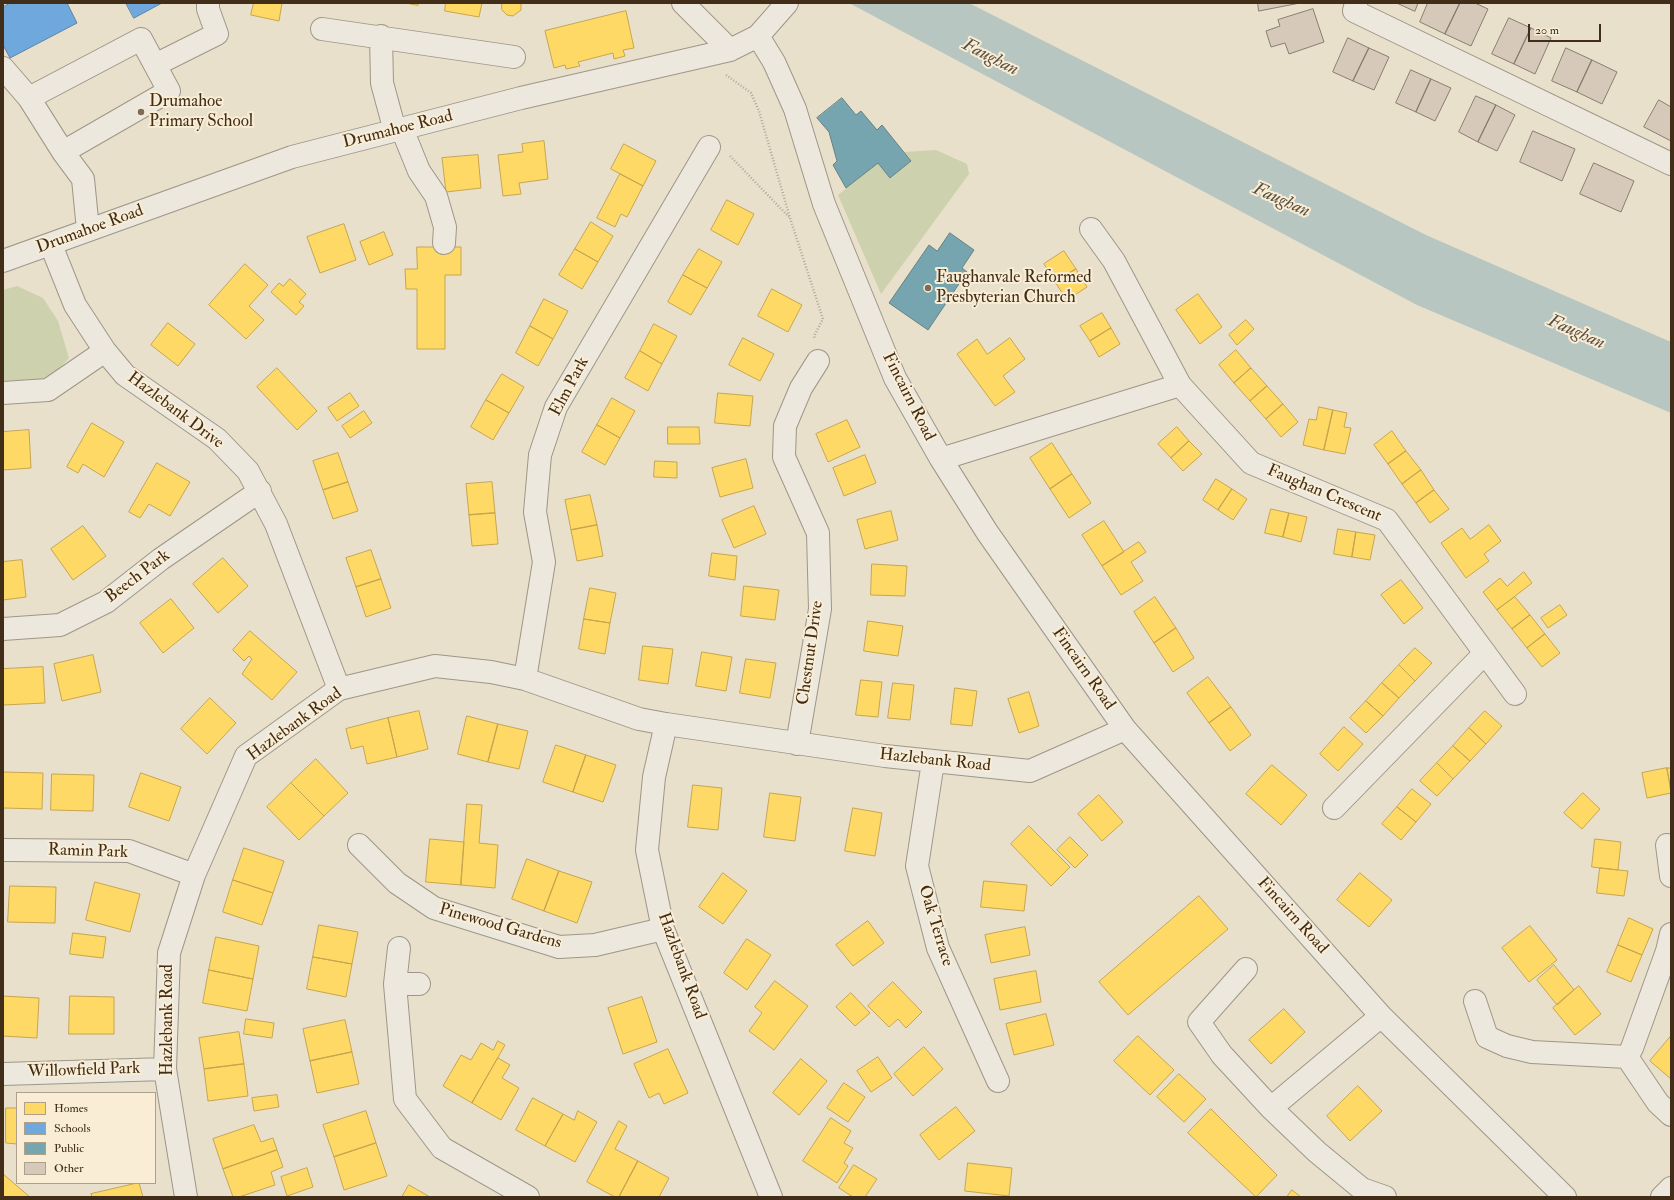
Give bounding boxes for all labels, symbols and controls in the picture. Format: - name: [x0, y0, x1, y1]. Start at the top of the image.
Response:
- scale bar: [1530, 16, 1603, 42]
- text: 20 m: [1535, 23, 1559, 38]
- water label: Faughan: [958, 35, 1022, 81]
- place label: Drumahoe Primary School: [149, 92, 253, 132]
- street label: Drumahoe Road: [341, 106, 455, 154]
- marker: Drumahoe Primary School: [136, 107, 146, 117]
- water label: Faughan: [1249, 179, 1313, 223]
- street label: Drumahoe Road: [34, 201, 146, 259]
- place label: Faughanvale Reformed Presbyterian Church: [936, 268, 1092, 308]
- marker: Faughanvale Reformed Presbyterian Church: [923, 283, 933, 293]
- water label: Faughan: [1544, 311, 1608, 355]
- street label: Fincairn Road: [877, 349, 939, 445]
- street label: Elm Park: [546, 354, 594, 420]
- street label: Hazlebank Drive: [123, 368, 227, 454]
- street label: Faughan Crescent: [1264, 461, 1384, 527]
- street label: Beech Park: [102, 546, 174, 608]
- street label: Chestnut Drive: [794, 599, 828, 707]
- street label: Fincairn Road: [1047, 624, 1119, 714]
- street label: Hazlebank Road: [244, 684, 346, 766]
- street label: Hazlebank Road: [878, 745, 992, 777]
- street label: Ramin Park: [48, 840, 128, 864]
- street label: Fincairn Road: [1252, 873, 1332, 959]
- street label: Oak Terrace: [913, 883, 957, 969]
- street label: Pinewood Gardens: [436, 900, 564, 954]
- street label: Hazlebank Road: [652, 910, 710, 1022]
- street label: Hazlebank Road: [158, 964, 178, 1076]
- street label: Willowfield Park: [27, 1059, 141, 1083]
- legend: [16, 1092, 156, 1184]
- text: Homes: [54, 1101, 88, 1116]
- text: Schools: [54, 1121, 91, 1136]
- text: Public: [54, 1141, 84, 1156]
- text: Other: [54, 1161, 83, 1176]

